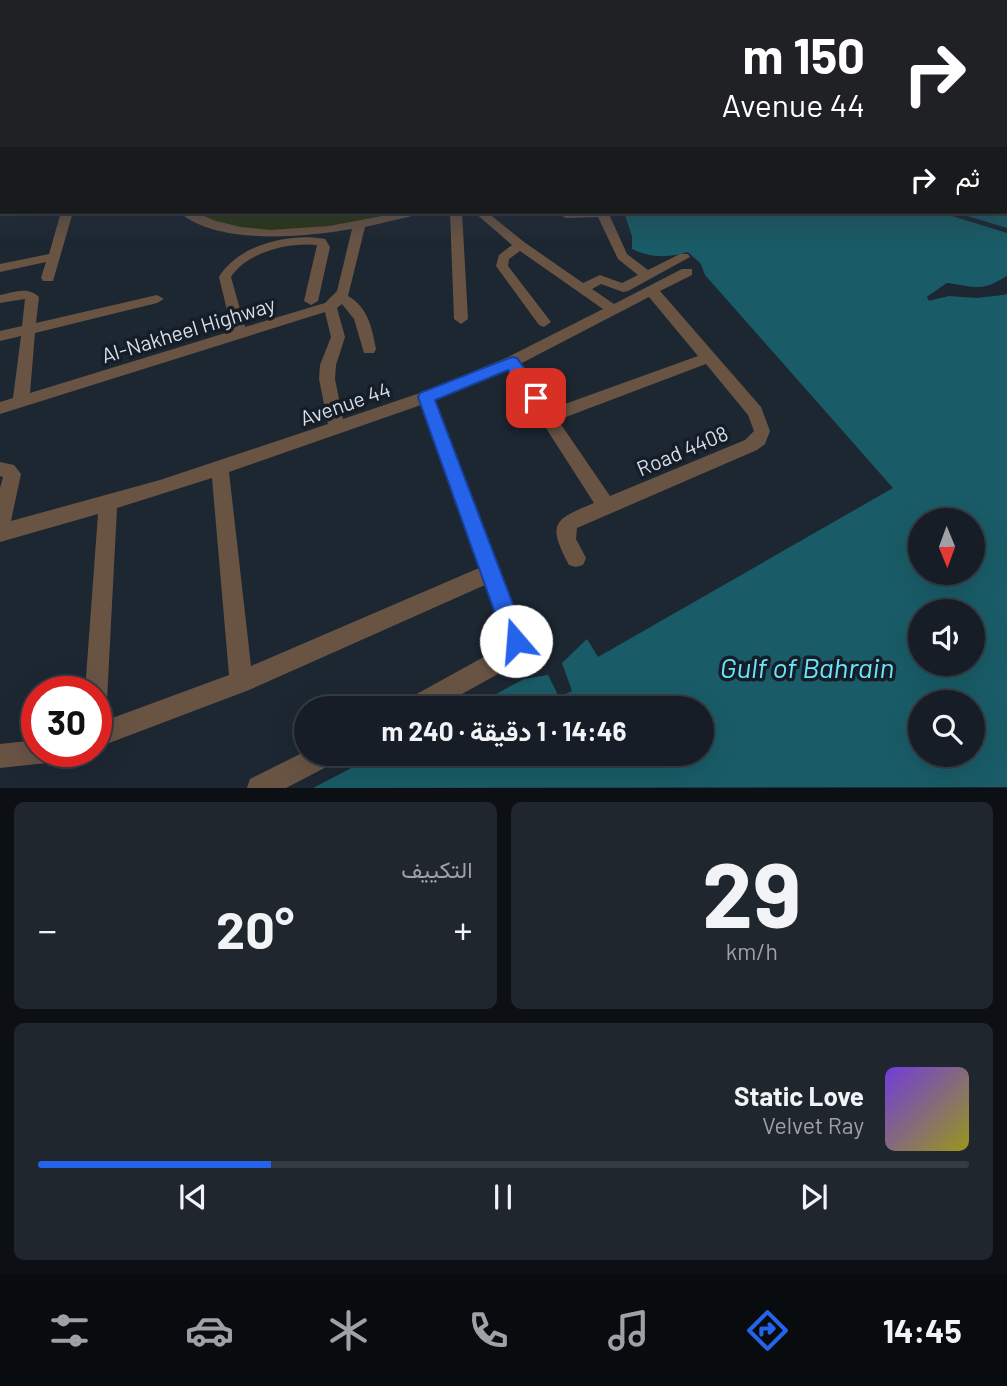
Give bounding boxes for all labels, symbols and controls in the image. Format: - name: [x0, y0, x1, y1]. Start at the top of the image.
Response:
- text: 150 m: [743, 25, 865, 84]
- icon: right: [889, 28, 980, 119]
- text: Avenue 44: [722, 85, 865, 123]
- icon: right: [904, 161, 942, 199]
- text: ثم: [956, 161, 980, 192]
- street label: Al-Nakheel Highway: [98, 291, 278, 367]
- pin: [506, 368, 566, 428]
- street label: Avenue 44: [296, 376, 394, 430]
- icon: arrive: [517, 379, 555, 417]
- street label: Road 4408: [633, 420, 731, 480]
- north arrow: [908, 508, 985, 584]
- map controls: [908, 508, 985, 767]
- button: sound: [908, 599, 985, 676]
- position arrow: [479, 604, 553, 678]
- water label: Gulf of Bahrain: [720, 650, 894, 684]
- speed limit sign: 30: [21, 676, 112, 767]
- button: search: [908, 690, 985, 767]
- text: 14:46 · 1 دقيقة · 240 m: [382, 715, 626, 746]
- text: 29: [702, 837, 801, 946]
- text: التكييف: [401, 855, 473, 883]
- text: 20°: [216, 897, 294, 959]
- text: −: [38, 906, 57, 952]
- text: +: [453, 906, 473, 952]
- text: km/h: [726, 937, 778, 965]
- text: Static Love: [734, 1080, 864, 1111]
- text: Velvet Ray: [762, 1111, 864, 1139]
- icon: previous: [174, 1178, 212, 1216]
- icon: pause: [484, 1178, 522, 1216]
- icon: next: [795, 1178, 833, 1216]
- icon: filters: [45, 1306, 94, 1355]
- icon: car: [185, 1306, 234, 1355]
- icon: climate: [324, 1306, 373, 1355]
- icon: phone: [464, 1306, 513, 1355]
- icon: music: [604, 1306, 653, 1355]
- icon: directions: [743, 1306, 792, 1355]
- text: 14:45: [883, 1311, 962, 1349]

